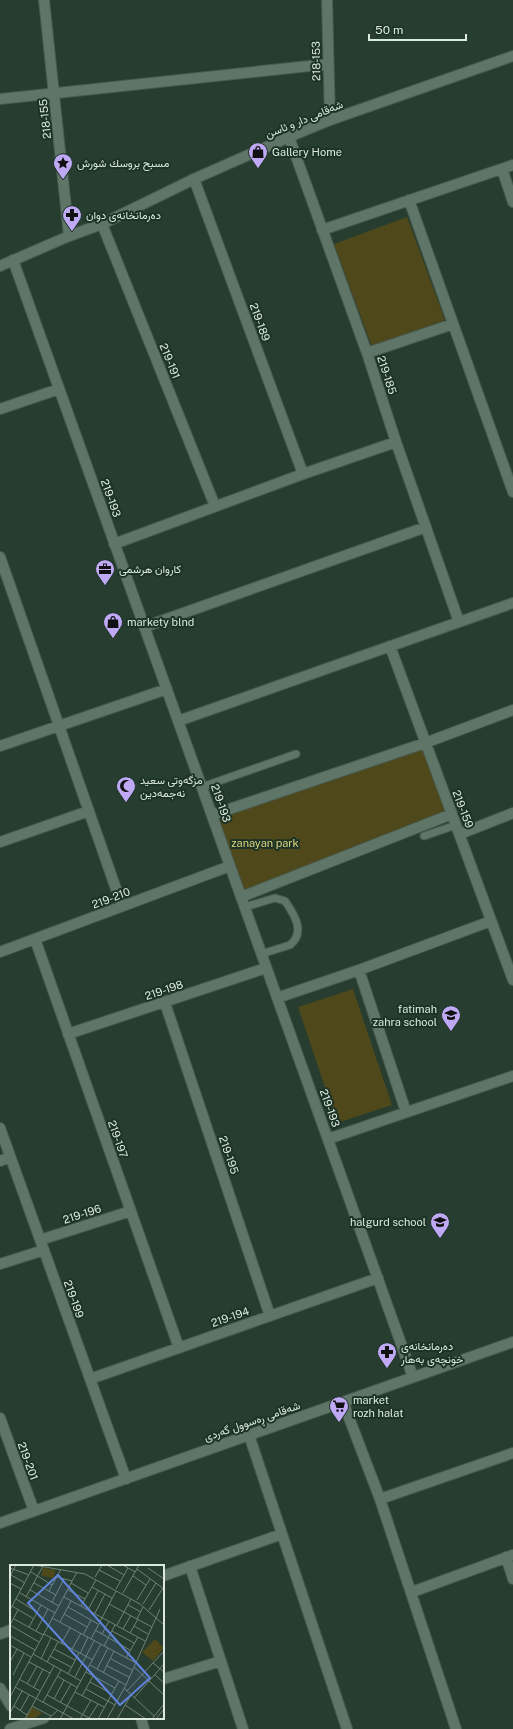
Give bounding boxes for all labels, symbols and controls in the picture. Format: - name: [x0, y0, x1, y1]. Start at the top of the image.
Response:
- scale bar: [369, 16, 466, 42]
- text: 50 m: [375, 23, 403, 37]
- street label: 218-153: [310, 41, 322, 81]
- street label: 218-155: [37, 98, 53, 140]
- street label: شەقامی دار و ئاسن: [263, 98, 345, 141]
- shop icon: Gallery Home: [247, 141, 269, 169]
- place label: Gallery Home: [272, 146, 342, 158]
- place icon: مسبح بروسك شورش: [52, 152, 74, 180]
- place label: مسبح بروسك شورش: [77, 157, 169, 171]
- pharmacy icon: دەرمانخانەی دوان: [61, 204, 83, 232]
- place label: دەرمانخانەی دوان: [86, 209, 161, 222]
- street label: 219-189: [248, 301, 272, 343]
- street label: 219-191: [157, 342, 183, 380]
- street label: 219-185: [375, 354, 399, 396]
- street label: 219-193: [99, 477, 123, 519]
- office icon: كاروان هرشمی: [94, 558, 116, 586]
- place label: كاروان هرشمی: [119, 563, 181, 576]
- shop icon: markety blnd: [102, 611, 124, 639]
- place label: markety blnd: [127, 616, 194, 628]
- place label: مزگەوتی سعید نەجمەدین: [140, 774, 203, 800]
- mosque icon: مزگەوتی سعید نەجمەدین: [115, 775, 137, 803]
- street label: 219-193: [209, 782, 233, 824]
- street label: 219-159: [450, 788, 476, 830]
- park label: zanayan park: [231, 837, 299, 849]
- street label: 219-210: [90, 885, 132, 911]
- street label: 219-198: [143, 978, 185, 1002]
- place label: fatimah zahra school: [373, 1003, 437, 1028]
- school or university icon: fatimah zahra school: [440, 1004, 462, 1032]
- street label: 219-193: [318, 1087, 342, 1129]
- street label: 219-197: [106, 1119, 130, 1160]
- street label: 219-195: [217, 1134, 241, 1176]
- street label: 219-196: [61, 1202, 103, 1226]
- school or university icon: halgurd school: [429, 1211, 451, 1239]
- place label: halgurd school: [350, 1216, 426, 1228]
- street label: 219-199: [62, 1278, 86, 1320]
- street label: 219-194: [209, 1305, 251, 1329]
- place label: دەرمانخانەی خونچەی بەهار: [400, 1340, 463, 1367]
- pharmacy icon: دەرمانخانەی خونچەی بەهار: [376, 1341, 398, 1369]
- place label: market rozh halat: [353, 1394, 403, 1419]
- supermarket icon: market rozh halat: [328, 1395, 350, 1423]
- street label: شەقامی ڕەسوول گەردی: [202, 1399, 303, 1446]
- street label: 219-201: [16, 1440, 40, 1482]
- inset map: [10, 1565, 164, 1719]

